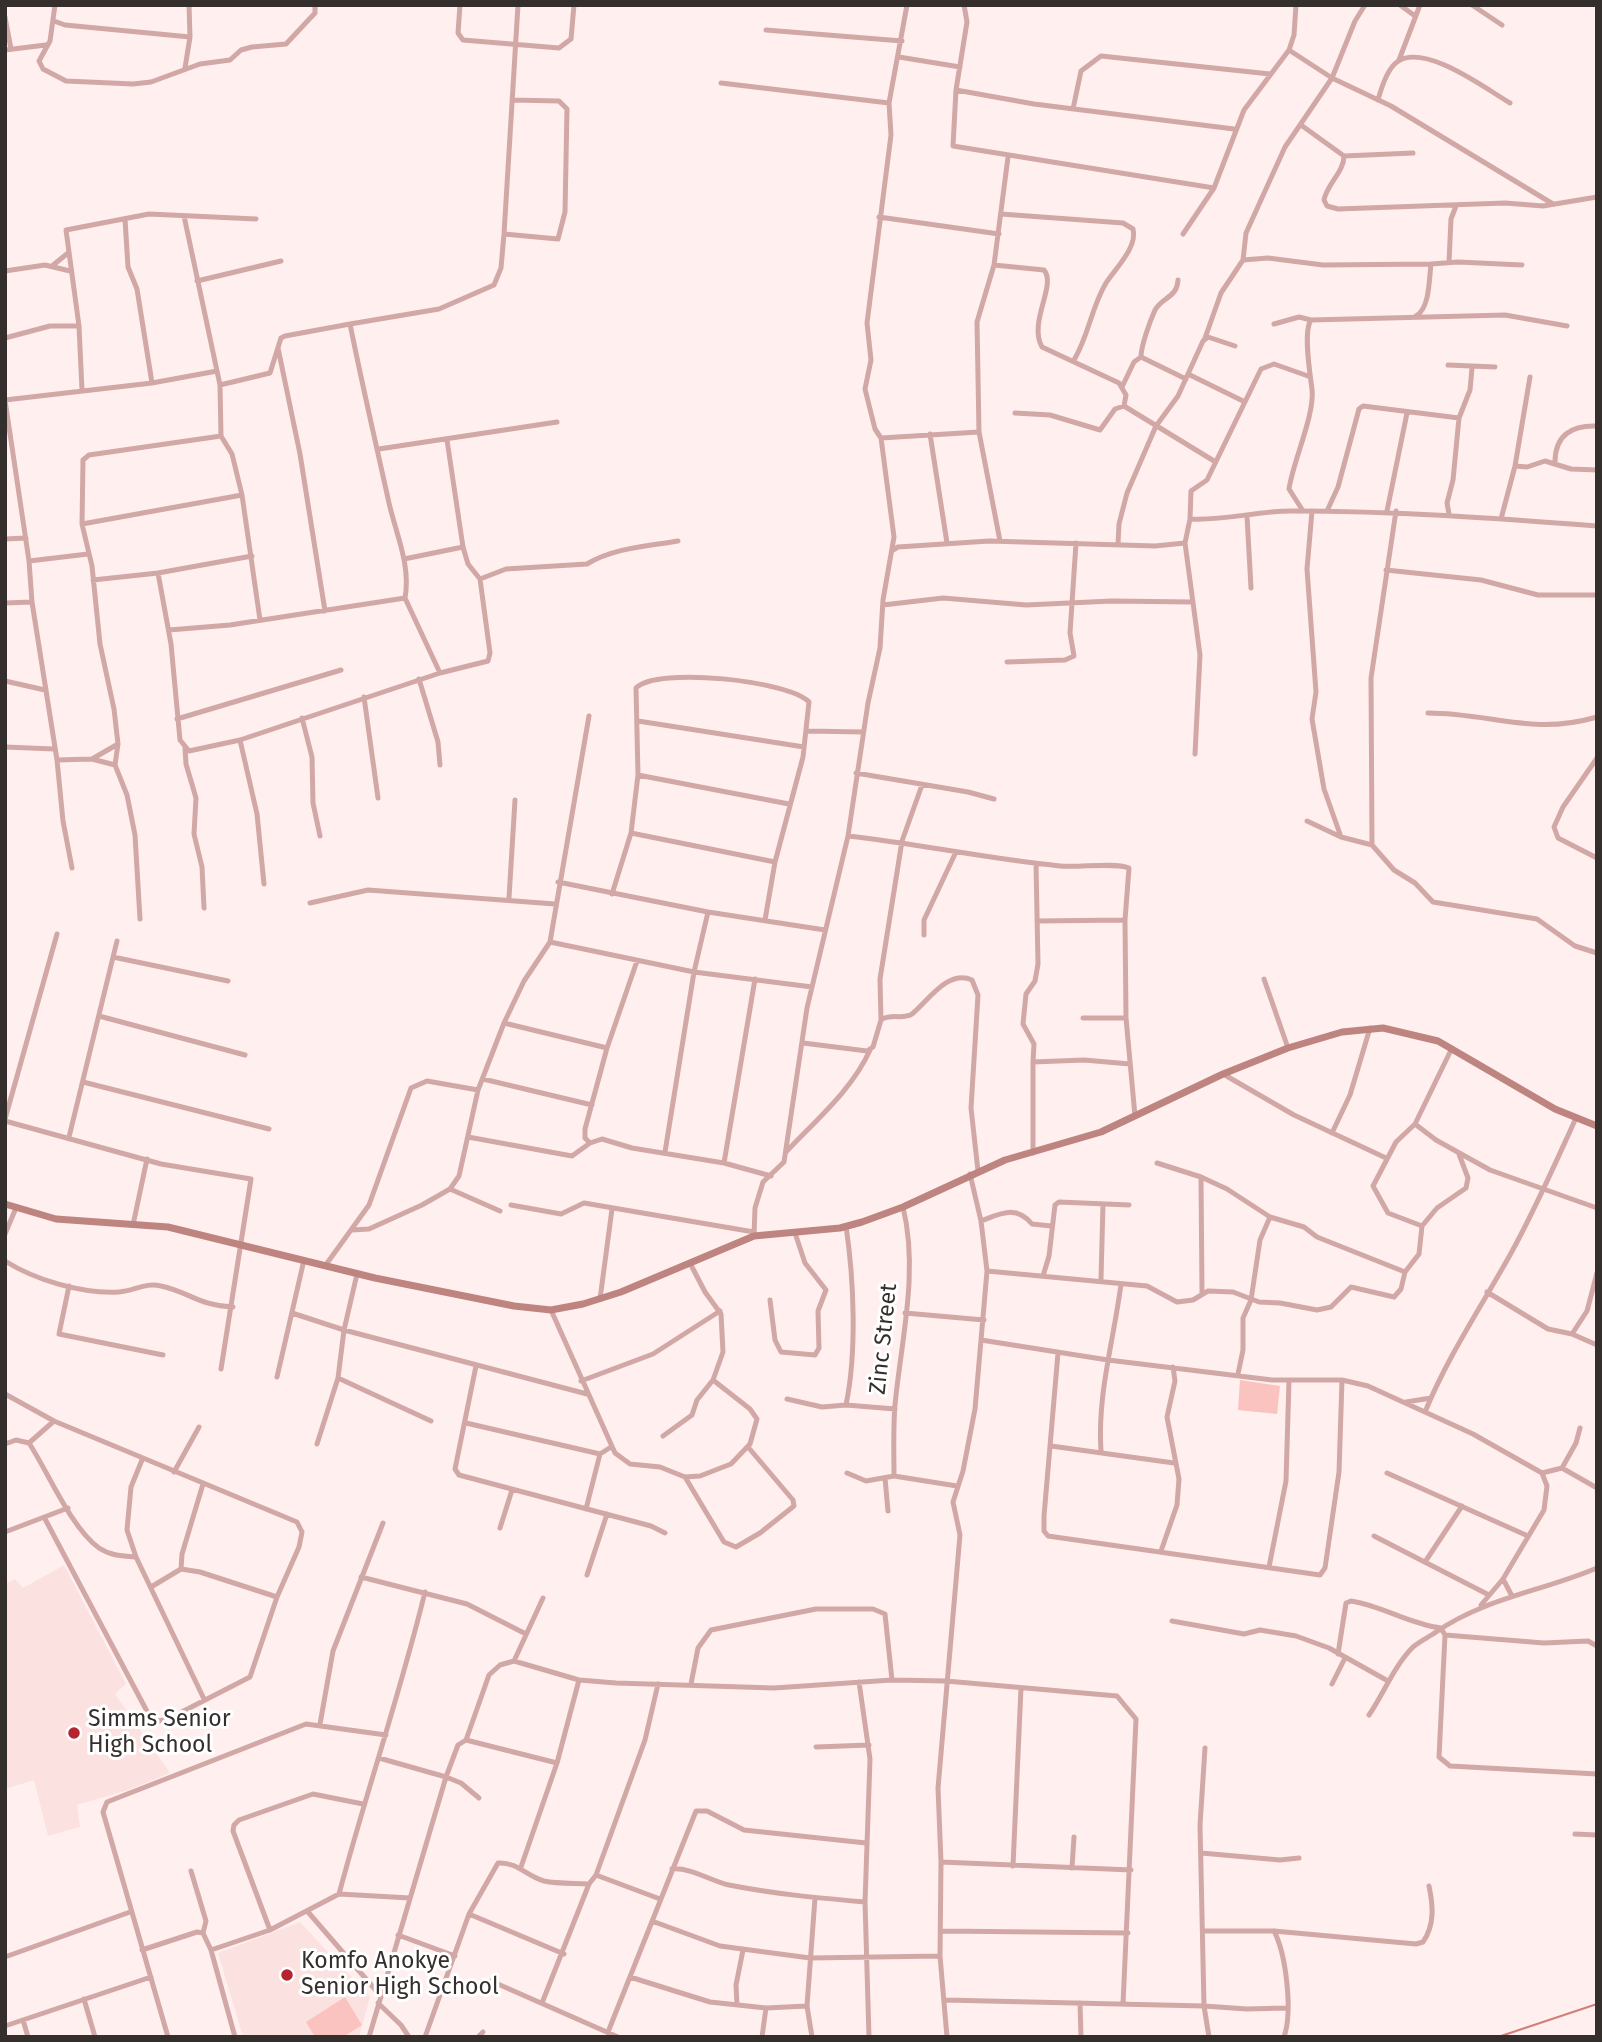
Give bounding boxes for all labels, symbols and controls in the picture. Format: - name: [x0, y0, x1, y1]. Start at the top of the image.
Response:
- street label: Zinc Street: [864, 1282, 904, 1396]
- place label: Simms Senior High School: [88, 1706, 231, 1760]
- marker: Simms Senior High School: [66, 1725, 82, 1741]
- place label: Komfo Anokye Senior High School: [301, 1948, 499, 2002]
- marker: Komfo Anokye Senior High School: [279, 1967, 295, 1983]

